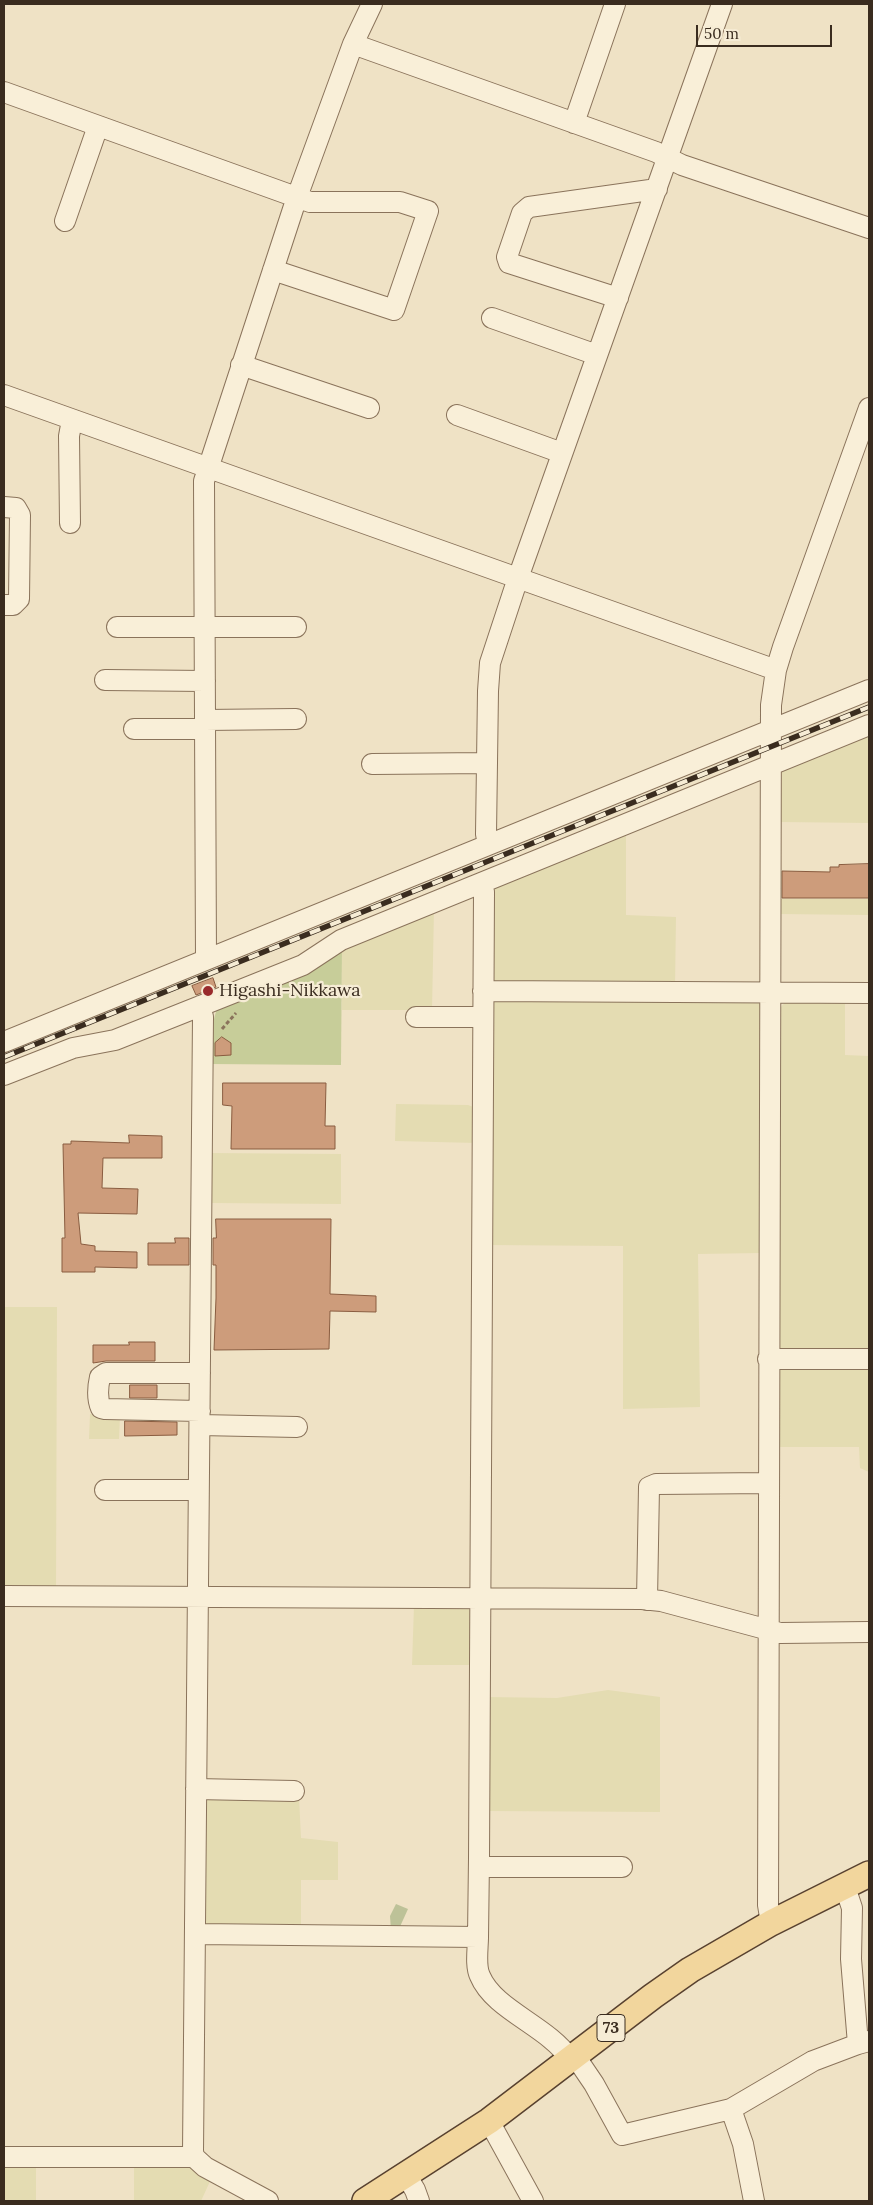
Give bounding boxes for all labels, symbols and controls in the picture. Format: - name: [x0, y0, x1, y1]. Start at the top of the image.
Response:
- scale bar: [698, 15, 834, 47]
- text: 50 m: [704, 24, 739, 43]
- place label: Higashi-Nikkawa: [219, 980, 361, 1002]
- marker: Higashi-Nikkawa: [201, 984, 215, 998]
- road number: 73: [597, 2015, 625, 2042]

